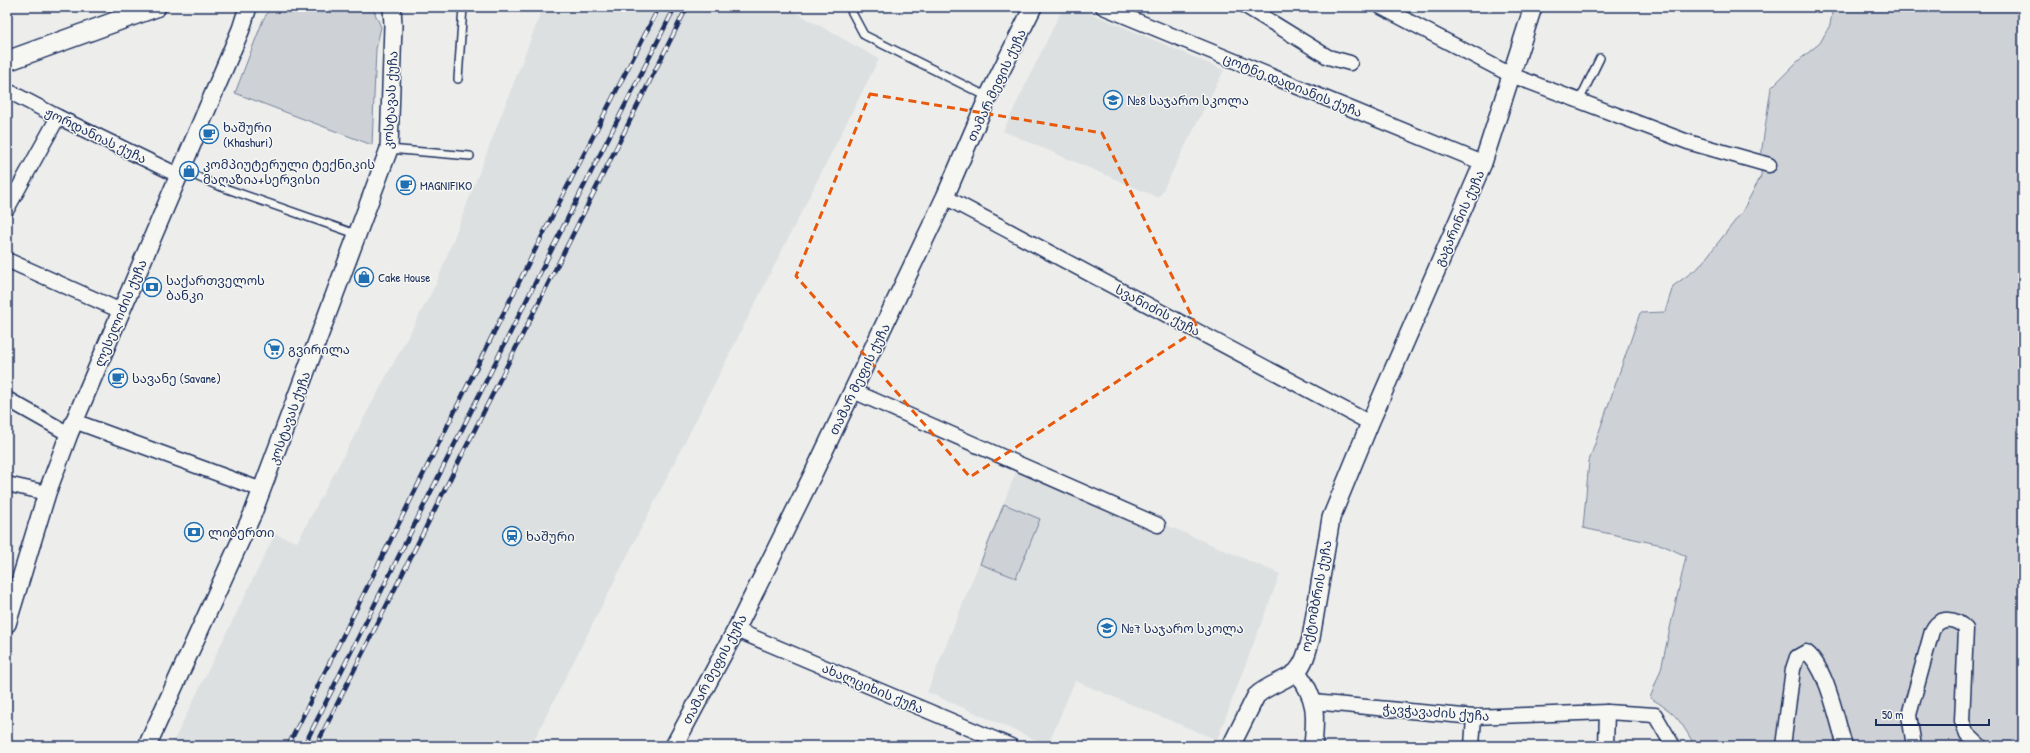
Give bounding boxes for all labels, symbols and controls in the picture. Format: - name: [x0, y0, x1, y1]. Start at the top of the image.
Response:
- street label: თამარ მეფის ქუჩა: [962, 26, 1030, 144]
- street label: ცოტნე დადიანის ქუჩა: [1221, 49, 1365, 121]
- street label: კოსტავას ქუჩა: [378, 50, 402, 150]
- school or university icon: №8 საჯარო სკოლა: [1102, 89, 1124, 111]
- place label: №8 საჯარო სკოლა: [1127, 91, 1249, 109]
- street label: ჟორდანიას ქუჩა: [42, 103, 150, 167]
- place label: ხაშური (Khashuri): [223, 118, 273, 151]
- cafe icon: ხაშური (Khashuri): [198, 123, 220, 145]
- place label: კომპიუტერული ტექნიკის მაღაზია+სერვისი: [203, 155, 375, 188]
- shop icon: კომპიუტერული ტექნიკის მაღაზია+სერვისი: [178, 160, 200, 182]
- street label: გაგარინის ქუჩა: [1430, 167, 1488, 269]
- cafe icon: MAGNIFIKO: [395, 174, 417, 196]
- place label: MAGNIFIKO: [420, 176, 472, 194]
- street label: ლესელიძის ქუჩა: [89, 257, 151, 369]
- shop icon: Cake House: [353, 266, 375, 288]
- place label: Cake House: [378, 268, 430, 286]
- place label: საქართველოს ბანკი: [166, 271, 265, 304]
- bank icon: საქართველოს ბანკი: [141, 276, 163, 298]
- street label: სვანიძის ქუჩა: [1112, 280, 1204, 340]
- street label: თამარ მეფის ქუჩა: [824, 320, 894, 438]
- supermarket icon: გვირილა: [263, 338, 285, 360]
- place label: გვირილა: [288, 340, 350, 358]
- cafe icon: სავანე (Savane): [107, 367, 129, 389]
- place label: სავანე (Savane): [132, 369, 221, 387]
- street label: კოსტავას ქუჩა: [264, 369, 314, 467]
- bank icon: ლიბერთი: [183, 521, 205, 543]
- place label: ლიბერთი: [208, 523, 274, 541]
- station icon: ხაშური: [501, 525, 523, 547]
- place label: ხაშური: [526, 527, 575, 545]
- street label: ოქტომბრის ქუჩა: [1296, 539, 1336, 653]
- street label: თამარ მეფის ქუჩა: [677, 611, 751, 727]
- school or university icon: №7 საჯარო სკოლა: [1096, 617, 1118, 639]
- place label: №7 საჯარო სკოლა: [1121, 619, 1244, 637]
- street label: ახალციხის ქუჩა: [819, 658, 927, 718]
- street label: ჭავჭავაძის ქუჩა: [1382, 699, 1490, 725]
- scale bar: [1876, 701, 1989, 727]
- text: 50 m: [1882, 706, 1903, 723]

